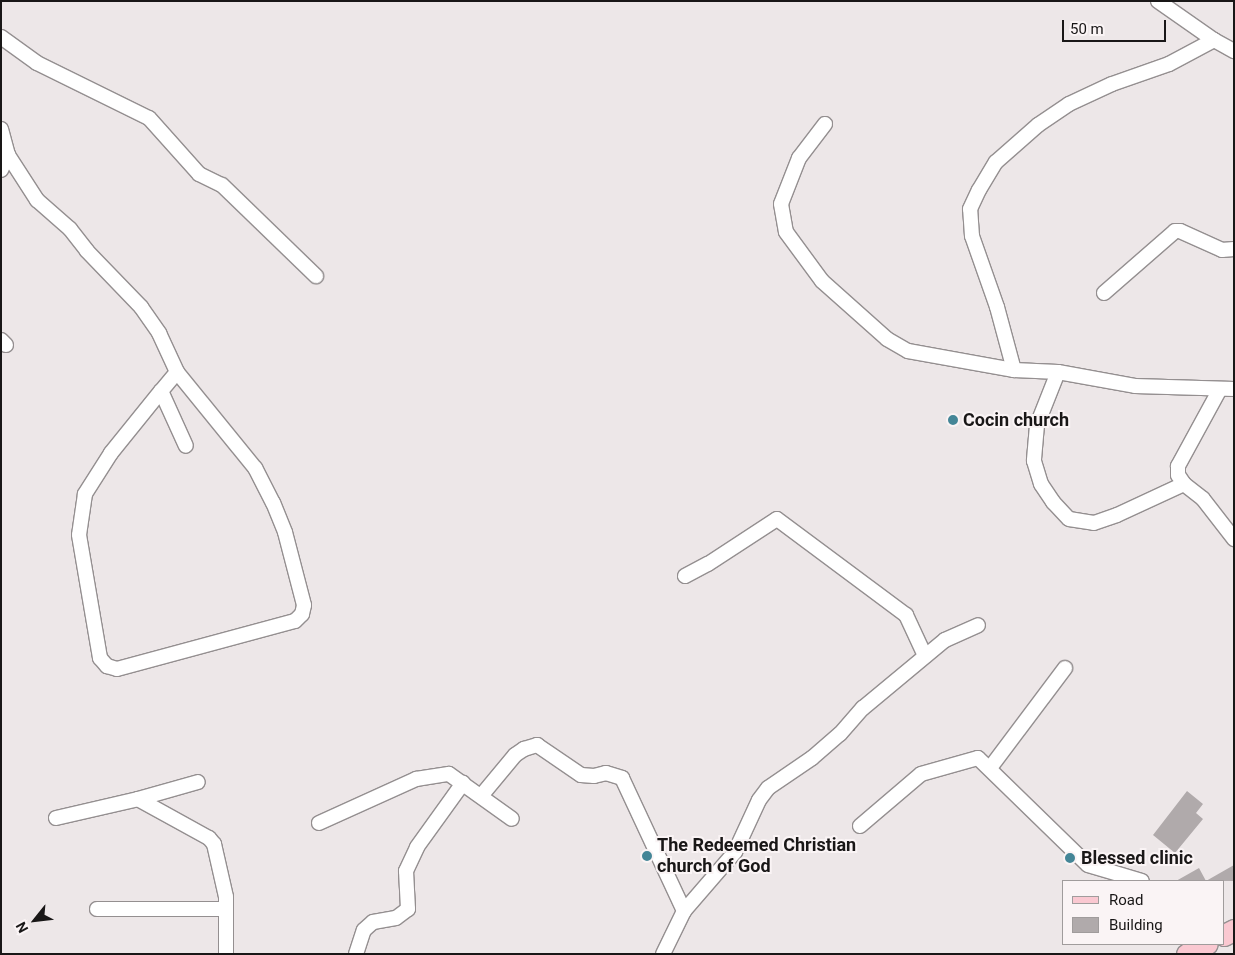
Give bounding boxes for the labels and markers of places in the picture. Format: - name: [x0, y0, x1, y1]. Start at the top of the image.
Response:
- place label: Cocin church: [963, 409, 1069, 431]
- marker: Cocin church: [947, 414, 959, 426]
- place label: The Redeemed Christian church of God: [657, 835, 856, 878]
- place label: Blessed clinic: [1081, 847, 1193, 869]
- marker: The Redeemed Christian church of God: [641, 850, 653, 862]
- marker: Blessed clinic: [1063, 851, 1077, 865]

